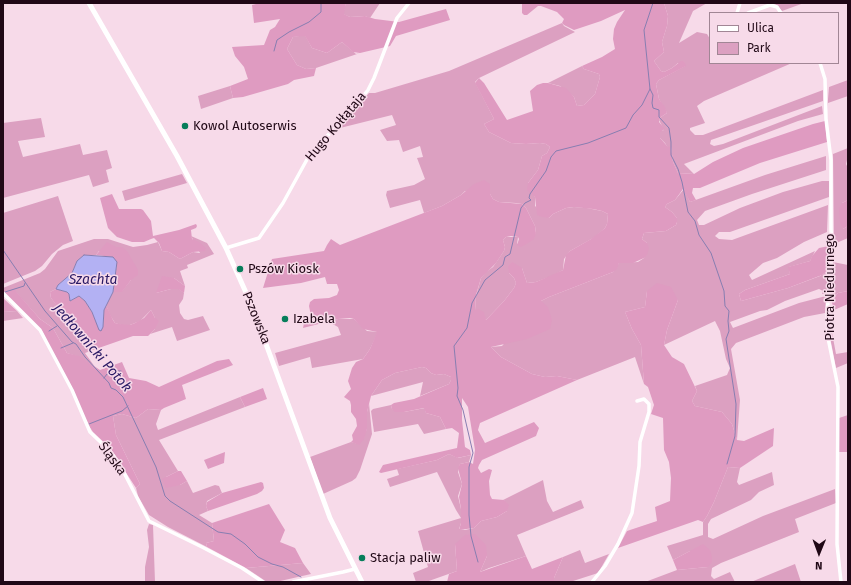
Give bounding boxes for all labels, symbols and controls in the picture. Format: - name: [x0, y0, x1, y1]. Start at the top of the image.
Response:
- legend: [709, 12, 839, 64]
- text: Ulica: [747, 21, 774, 35]
- text: Park: [747, 41, 771, 55]
- street label: Hugo Kołłątaja: [302, 89, 370, 165]
- place label: Kowol Autoserwis: [193, 118, 297, 134]
- marker: Kowol Autoserwis: [180, 121, 190, 131]
- street label: Piotra Niedurnego: [822, 233, 838, 341]
- place label: Pszów Kiosk: [248, 261, 319, 277]
- marker: Pszów Kiosk: [235, 264, 245, 274]
- water label: Szachta: [69, 272, 117, 288]
- street label: Pszowska: [238, 289, 274, 347]
- water label: Jedłownicki Potok: [49, 300, 135, 396]
- place label: Izabela: [293, 311, 335, 327]
- marker: Izabela: [280, 314, 290, 324]
- street label: Śląska: [95, 439, 129, 479]
- north arrow: [799, 533, 839, 573]
- place label: Stacja paliw: [370, 550, 440, 566]
- marker: Stacja paliw: [357, 553, 367, 563]
- text: N: [815, 559, 823, 572]

